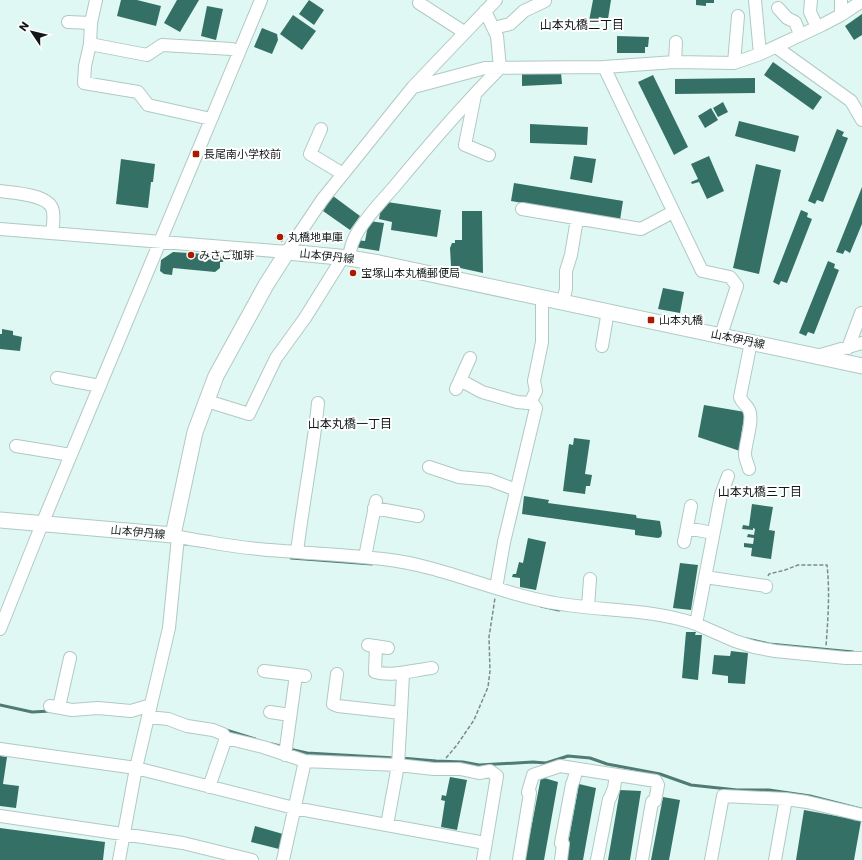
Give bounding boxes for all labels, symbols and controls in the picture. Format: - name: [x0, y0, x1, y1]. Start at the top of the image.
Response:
- north arrow: [12, 12, 52, 52]
- district label: 山本丸橋二丁目: [540, 16, 624, 33]
- text: N: [15, 18, 33, 34]
- place label: 長尾南小学校前: [204, 146, 281, 162]
- marker: 長尾南小学校前: [191, 149, 201, 159]
- place label: 丸橋地車庫: [288, 229, 343, 245]
- marker: 丸橋地車庫: [275, 232, 285, 242]
- street label: 山本伊丹線: [299, 245, 355, 267]
- place label: みさご珈琲: [199, 247, 254, 263]
- marker: みさご珈琲: [186, 250, 196, 260]
- place label: 宝塚山本丸橋郵便局: [361, 265, 460, 281]
- marker: 宝塚山本丸橋郵便局: [348, 268, 358, 278]
- place label: 山本丸橋: [659, 312, 703, 328]
- marker: 山本丸橋: [646, 315, 656, 325]
- street label: 山本伊丹線: [709, 325, 767, 353]
- district label: 山本丸橋一丁目: [308, 415, 392, 432]
- district label: 山本丸橋三丁目: [718, 483, 802, 500]
- street label: 山本伊丹線: [110, 522, 166, 542]

